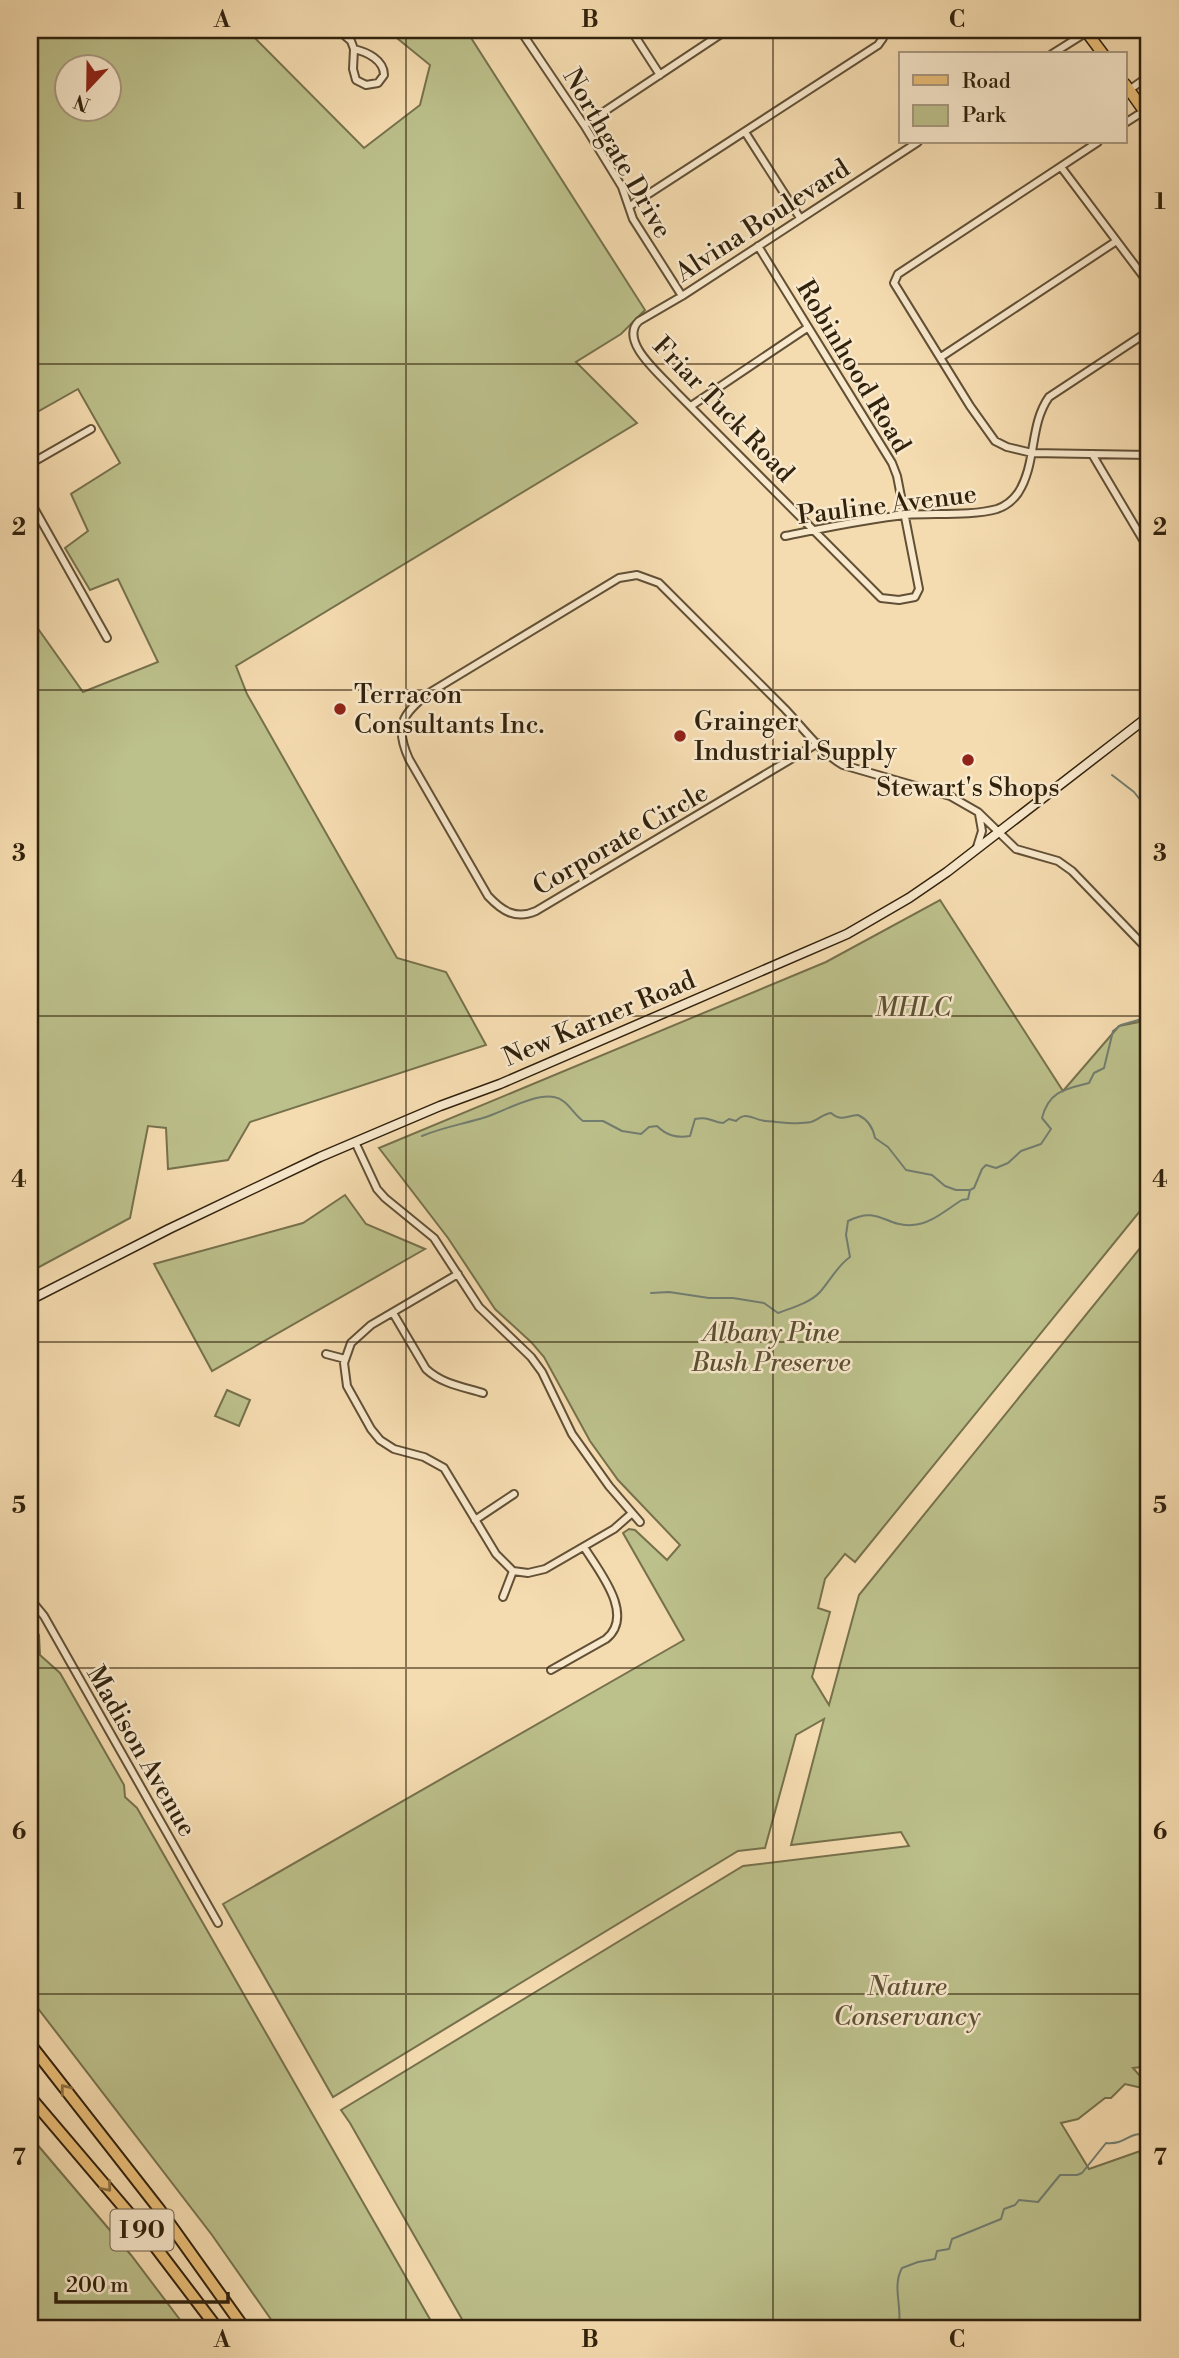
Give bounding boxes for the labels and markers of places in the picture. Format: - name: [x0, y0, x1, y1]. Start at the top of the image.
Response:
- place label: Terracon Consultants Inc.: [354, 679, 544, 741]
- marker: Terracon Consultants Inc.: [332, 701, 348, 717]
- place label: Grainger Industrial Supply: [694, 706, 897, 768]
- marker: Grainger Industrial Supply: [672, 728, 688, 744]
- marker: Stewart's Shops: [960, 752, 976, 768]
- place label: Stewart's Shops: [876, 772, 1060, 804]

